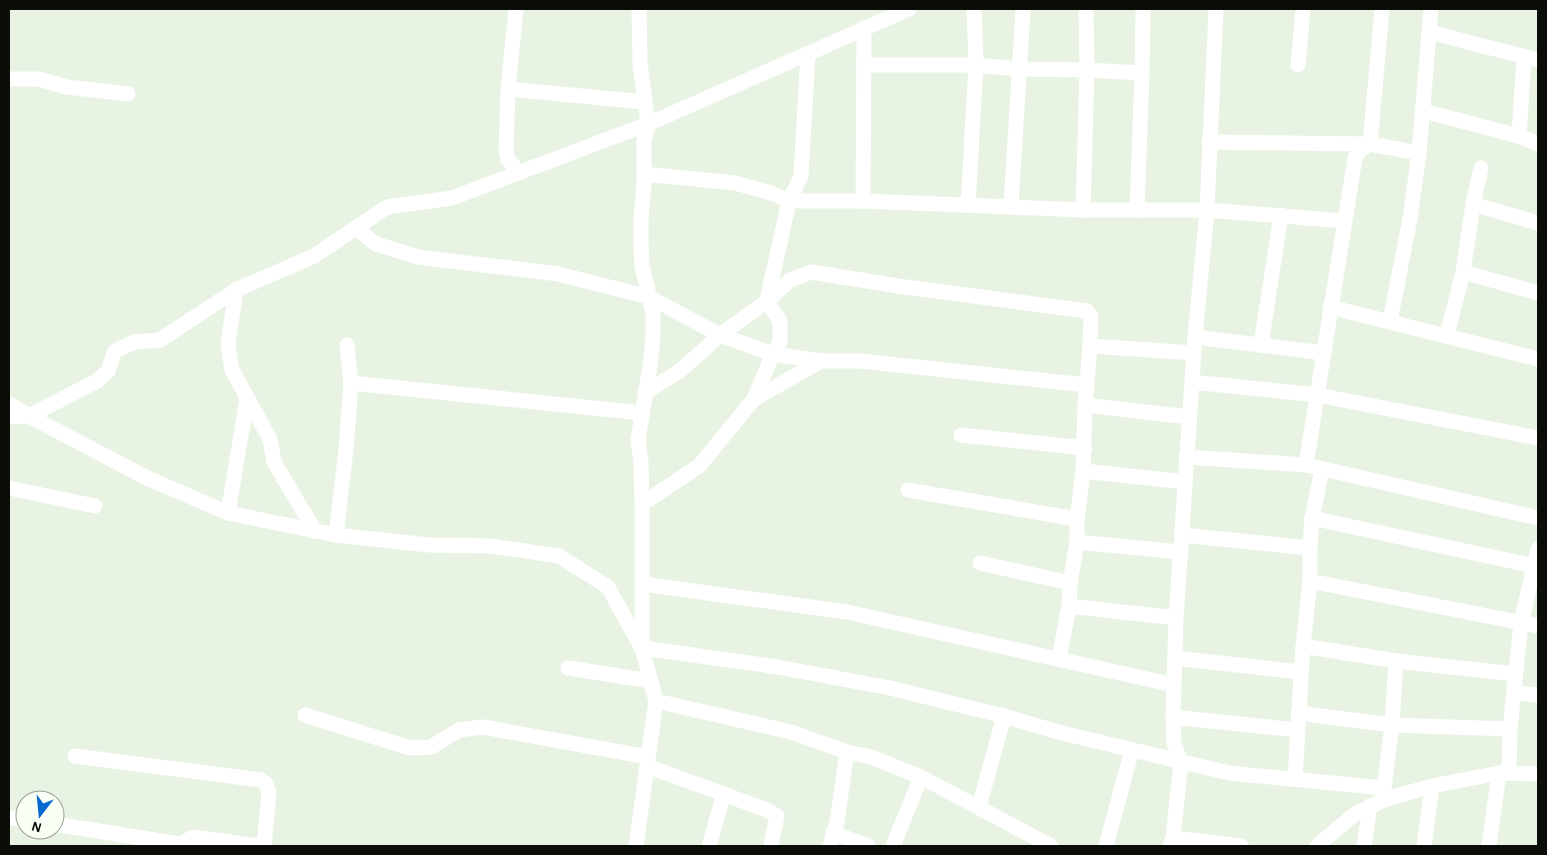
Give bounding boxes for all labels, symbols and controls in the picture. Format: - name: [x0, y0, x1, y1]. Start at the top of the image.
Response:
- north arrow: [15, 790, 65, 840]
- text: N: [30, 818, 43, 835]

